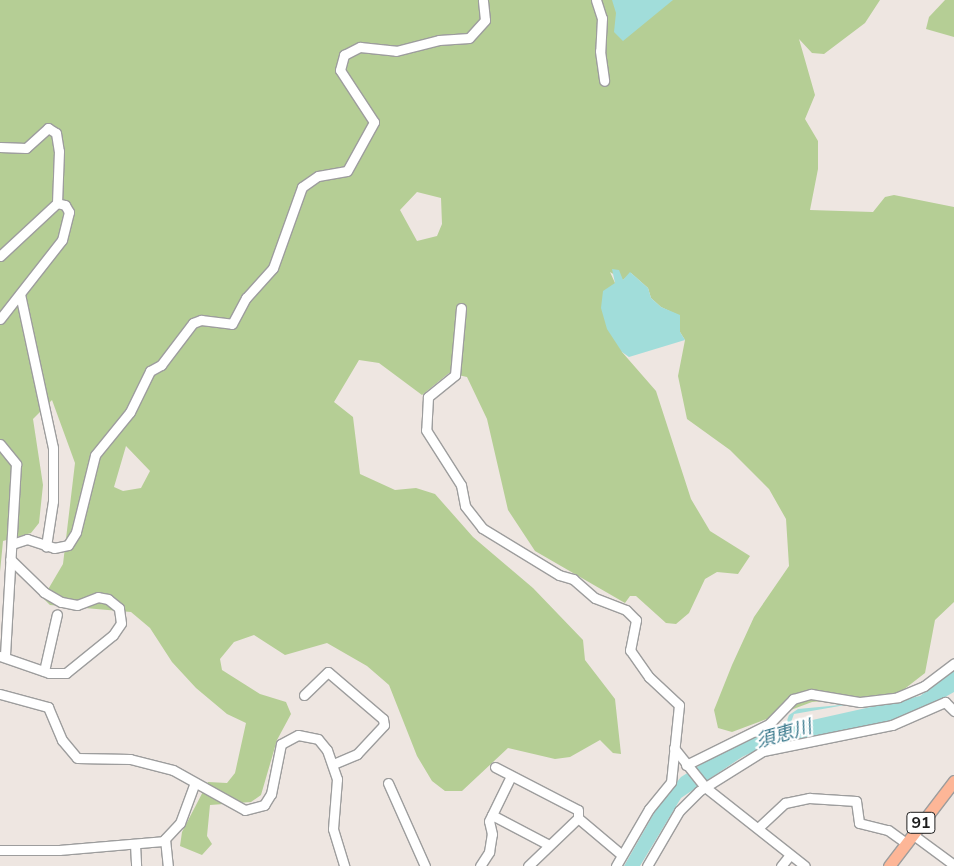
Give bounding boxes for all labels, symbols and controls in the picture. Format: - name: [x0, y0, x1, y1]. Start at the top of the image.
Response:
- water label: 須恵川: [753, 716, 815, 754]
- road number: 91: [906, 810, 936, 836]

